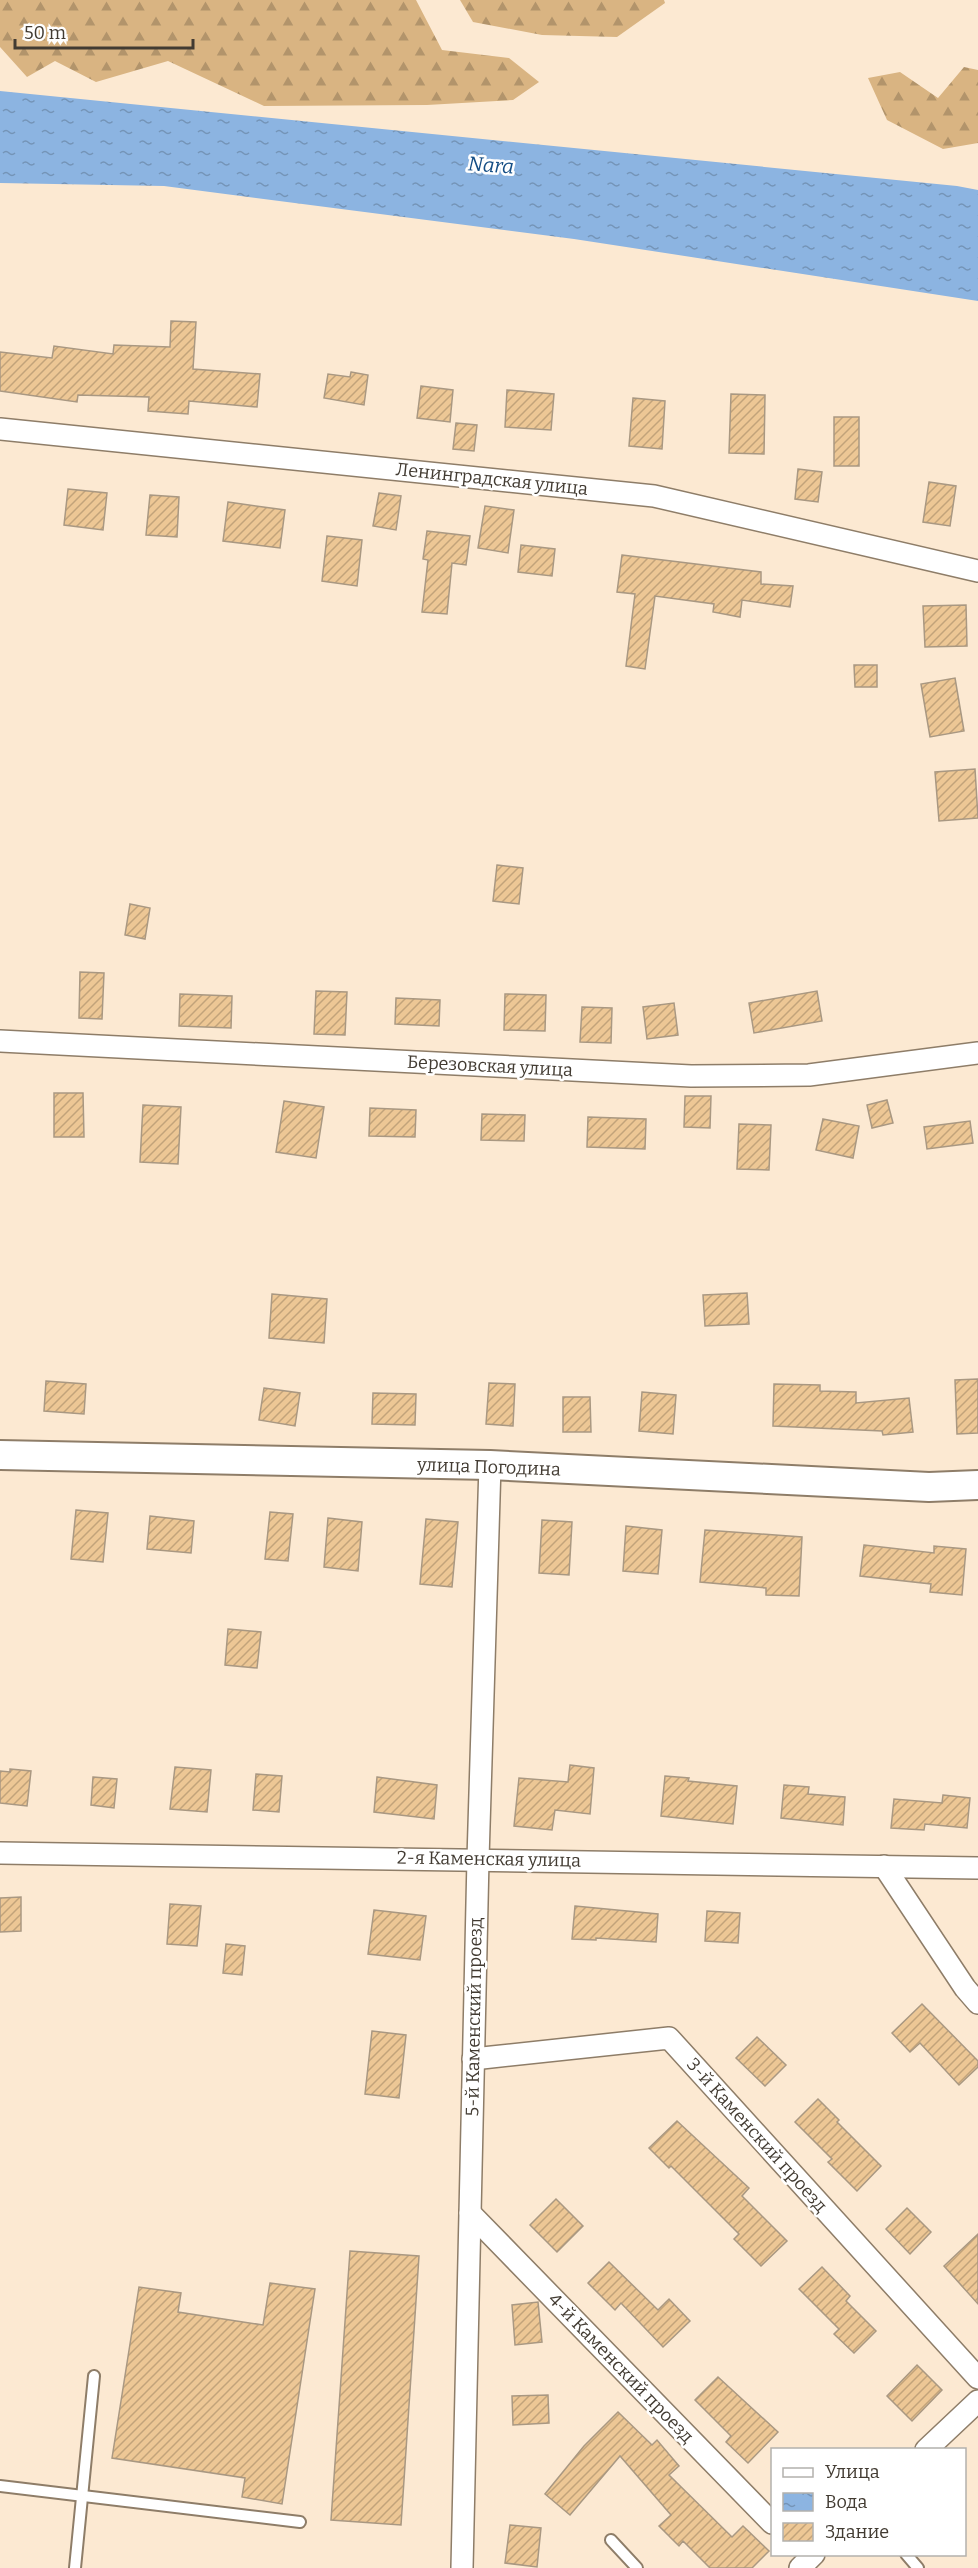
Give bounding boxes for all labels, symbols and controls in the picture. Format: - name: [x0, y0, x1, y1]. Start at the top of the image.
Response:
- scale bar: [15, 12, 194, 50]
- text: 50 m: [24, 22, 66, 44]
- water label: Nara: [467, 151, 515, 179]
- street label: Ленинградская улица: [395, 458, 589, 500]
- street label: Березовская улица: [407, 1051, 574, 1081]
- street label: улица Погодина: [416, 1453, 561, 1481]
- street label: 2-я Каменская улица: [397, 1846, 581, 1872]
- street label: 5-й Каменский проезд: [461, 1917, 487, 2117]
- street label: 3-й Каменский проезд: [682, 2053, 832, 2217]
- street label: 4-й Каменский проезд: [544, 2288, 698, 2448]
- legend: [771, 2448, 966, 2556]
- text: Улица: [825, 2461, 880, 2483]
- text: Вода: [825, 2491, 867, 2513]
- text: Здание: [825, 2521, 889, 2543]

